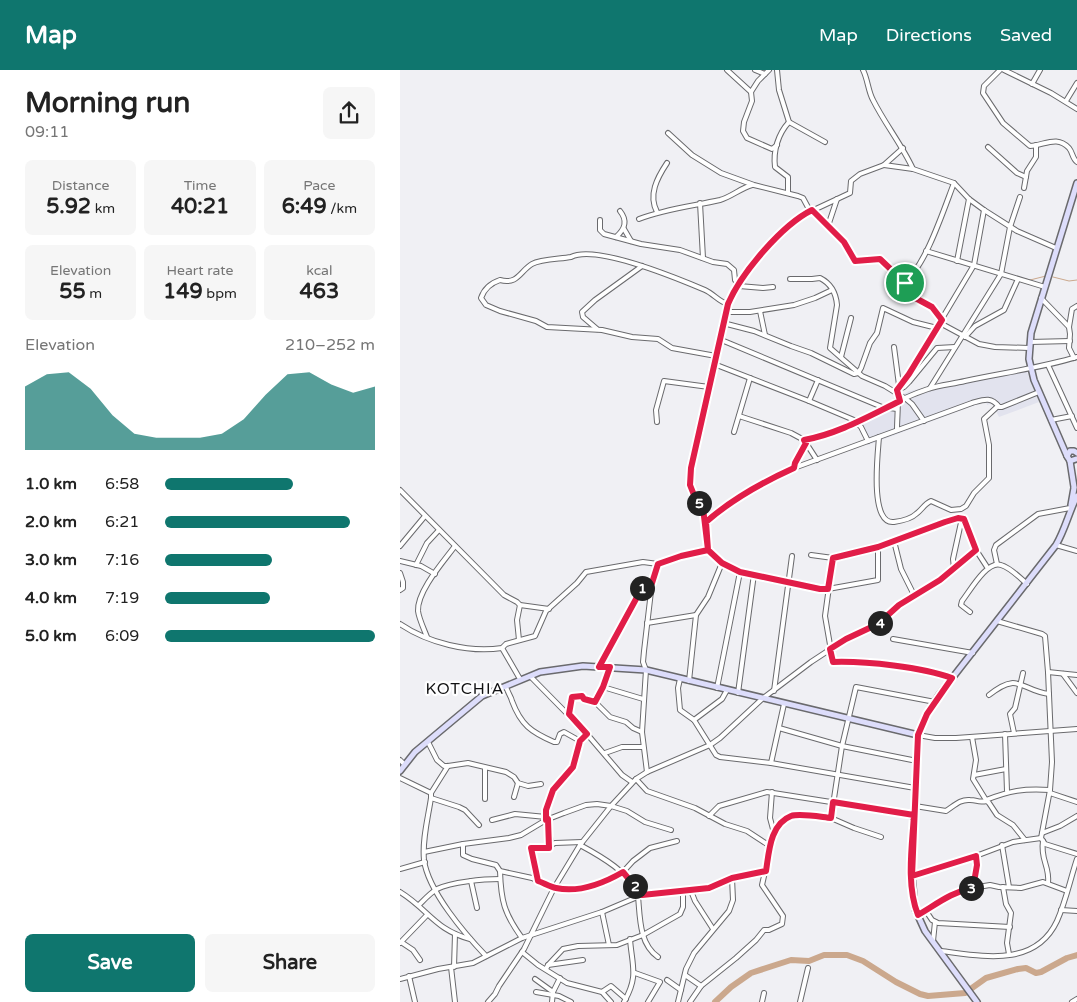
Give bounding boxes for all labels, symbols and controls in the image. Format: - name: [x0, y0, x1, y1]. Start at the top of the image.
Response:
- text: Map: [25, 21, 77, 50]
- text: Map: [819, 24, 858, 46]
- text: Directions: [886, 24, 972, 46]
- text: Saved: [1000, 24, 1052, 46]
- text: Morning run: [25, 86, 190, 120]
- button: share: [323, 87, 375, 139]
- text: 09:11: [25, 122, 69, 142]
- text: Distance: [52, 177, 109, 194]
- text: Time: [184, 177, 216, 194]
- text: Pace: [303, 177, 335, 194]
- text: 5.92: [46, 194, 91, 219]
- text: 40:21: [171, 194, 229, 219]
- text: 6:49: [282, 194, 327, 219]
- text: km: [91, 200, 115, 217]
- text: /km: [327, 200, 357, 217]
- text: Elevation: [50, 262, 111, 279]
- text: Heart rate: [167, 262, 233, 279]
- text: kcal: [306, 262, 332, 279]
- pin: [884, 262, 926, 304]
- icon: arrive: [891, 269, 919, 297]
- text: 55: [59, 279, 86, 304]
- text: 149: [163, 279, 203, 304]
- text: 463: [300, 279, 339, 304]
- text: m: [86, 285, 102, 302]
- text: bpm: [203, 285, 237, 302]
- text: Elevation: [25, 335, 95, 355]
- text: 210–252 m: [285, 335, 375, 355]
- text: 1.0 km: [25, 474, 77, 494]
- text: 6:58: [105, 474, 139, 494]
- pin: 5: [686, 490, 712, 516]
- text: 5: [695, 495, 704, 512]
- text: 2.0 km: [25, 512, 77, 532]
- text: 6:21: [105, 512, 139, 532]
- text: 3.0 km: [25, 550, 77, 570]
- text: 7:16: [105, 550, 139, 570]
- pin: 1: [630, 576, 654, 600]
- text: 1: [638, 580, 647, 597]
- text: 4.0 km: [25, 588, 77, 608]
- text: 7:19: [105, 588, 139, 608]
- pin: 4: [868, 610, 892, 636]
- text: 4: [876, 615, 885, 632]
- text: 5.0 km: [25, 626, 77, 646]
- text: 6:09: [105, 626, 139, 646]
- district label: KOTCHIA: [426, 679, 504, 699]
- pin: 2: [622, 874, 648, 898]
- pin: 3: [958, 876, 984, 900]
- text: 2: [631, 878, 640, 895]
- text: 3: [967, 880, 976, 897]
- button: Save: [25, 934, 195, 992]
- button: Share: [205, 934, 375, 992]

